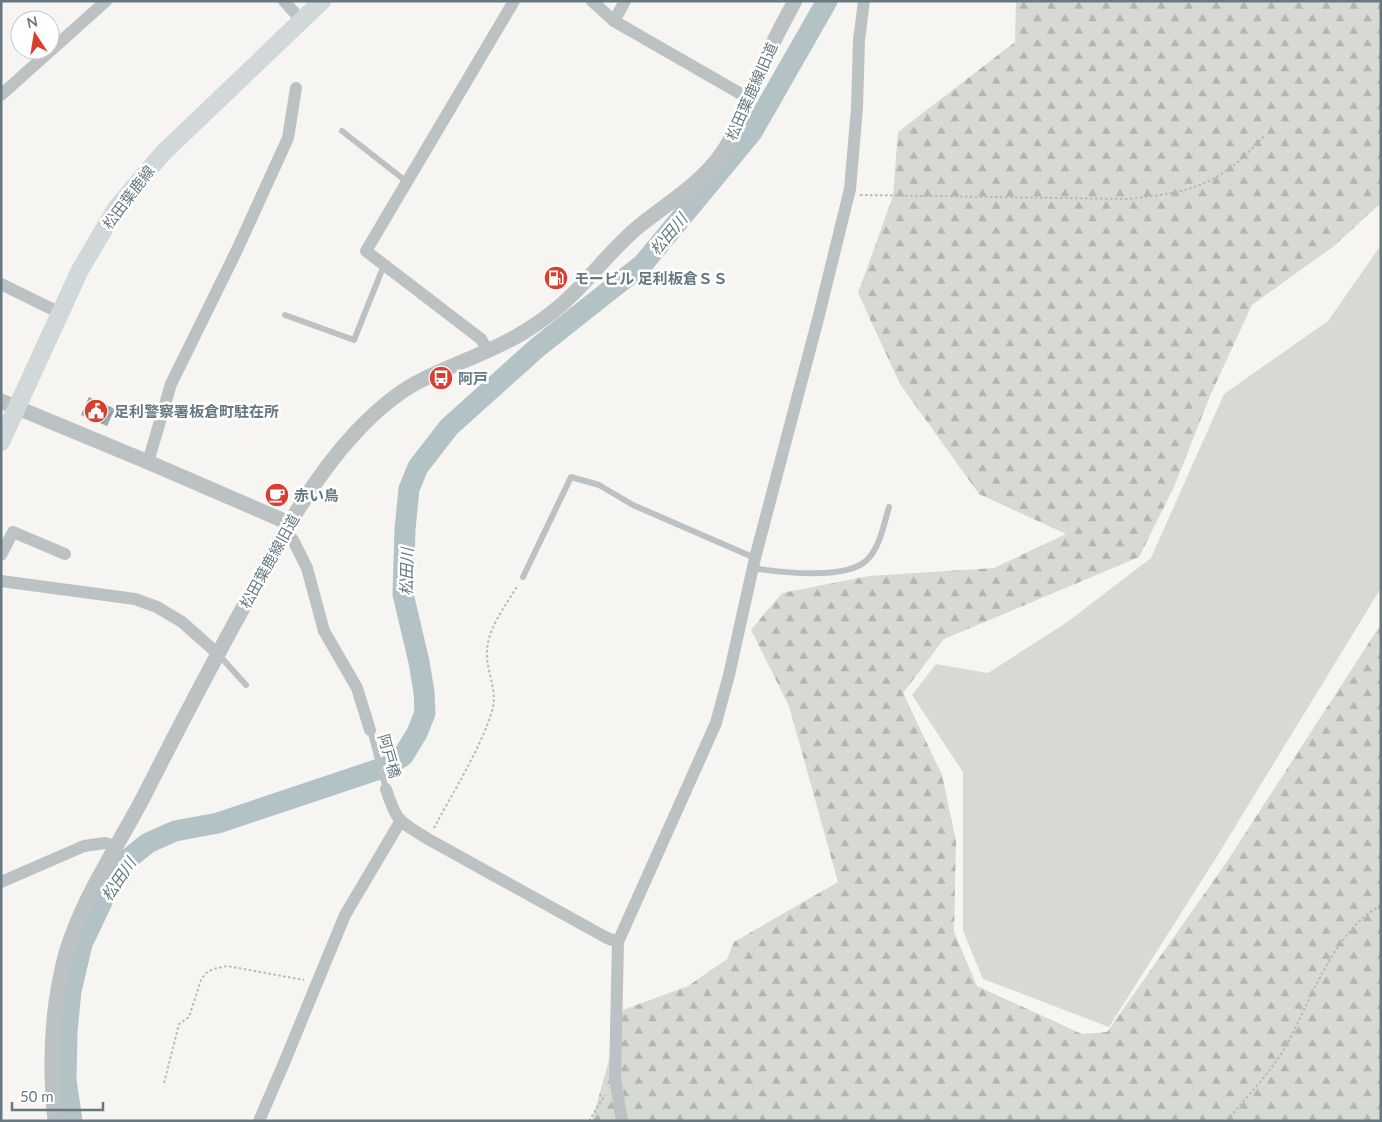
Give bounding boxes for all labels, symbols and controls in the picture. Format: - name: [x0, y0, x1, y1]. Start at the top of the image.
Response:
- north arrow: [10, 10, 60, 60]
- text: N: [25, 12, 39, 31]
- street label: 松田葉鹿線旧道: [721, 39, 781, 143]
- street label: 松田葉鹿線: [98, 162, 158, 232]
- water label: 松田川: [645, 208, 692, 258]
- fuel station icon: モービル 足利板倉ＳＳ: [543, 265, 569, 291]
- place label: モービル 足利板倉ＳＳ: [574, 269, 728, 287]
- bus stop icon: 阿戸: [428, 365, 454, 391]
- place label: 阿戸: [458, 369, 488, 387]
- public building icon: 足利警察署板倉町駐在所: [83, 398, 109, 424]
- place label: 足利警察署板倉町駐在所: [114, 402, 279, 420]
- cafe icon: 赤い鳥: [264, 482, 290, 508]
- place label: 赤い鳥: [294, 486, 339, 504]
- street label: 松田葉鹿線旧道: [236, 511, 302, 611]
- water label: 松田川: [396, 546, 416, 596]
- street label: 阿戸橋: [375, 732, 405, 780]
- water label: 松田川: [97, 852, 140, 904]
- scale bar: [12, 1080, 104, 1112]
- text: 50 m: [20, 1087, 54, 1105]

